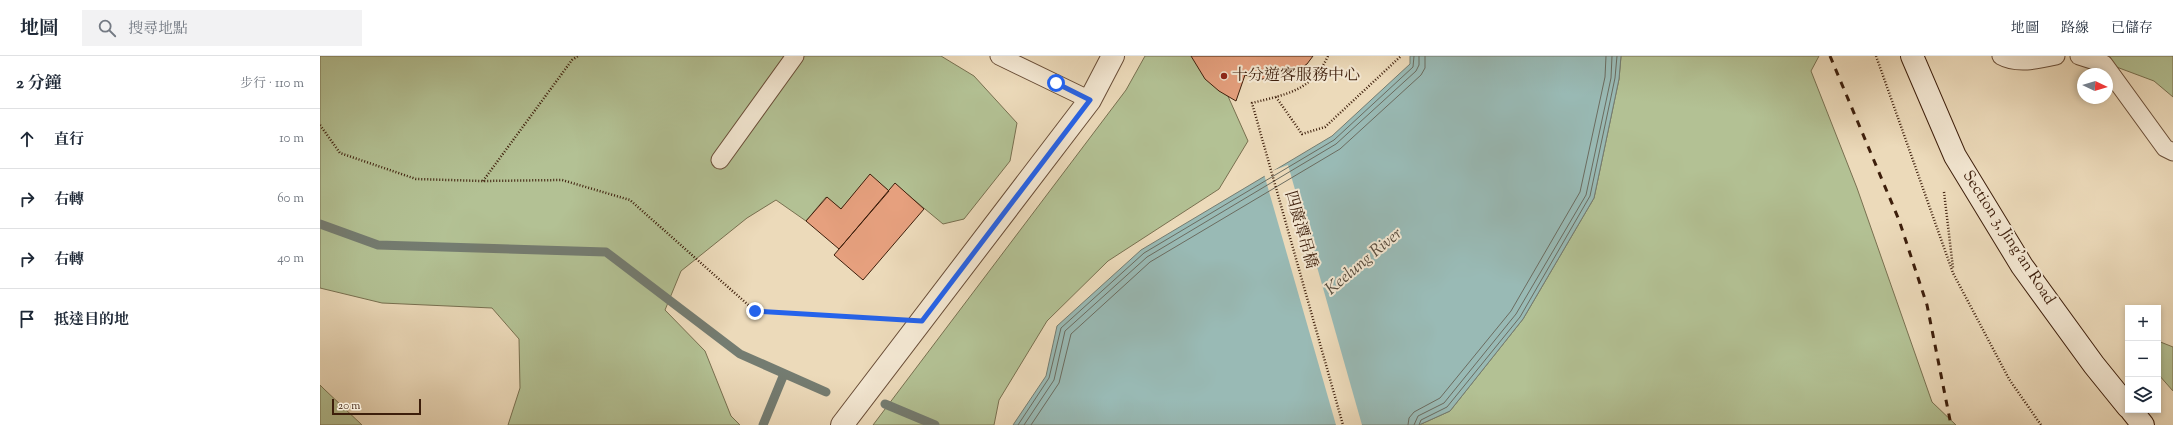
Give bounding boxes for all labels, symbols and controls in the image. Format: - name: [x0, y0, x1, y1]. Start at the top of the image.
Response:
- search box: [82, 10, 362, 46]
- text: 地圖: [20, 16, 58, 43]
- icon: search: [96, 17, 118, 39]
- text: 搜尋地點: [128, 19, 188, 40]
- text: 地圖: [2011, 19, 2039, 39]
- text: 路線: [2061, 19, 2089, 39]
- text: 已儲存: [2111, 19, 2153, 39]
- place label: 十分遊客服務中心: [1232, 65, 1360, 88]
- north arrow: [2077, 68, 2113, 104]
- marker: 十分遊客服務中心: [1219, 71, 1229, 81]
- text: 2 分鐘: [16, 72, 62, 96]
- route start: [1047, 74, 1065, 92]
- text: 步行 · 110 m: [240, 75, 304, 93]
- icon: ahead: [16, 128, 38, 150]
- text: 直行: [54, 130, 84, 151]
- text: 10 m: [279, 130, 304, 148]
- street label: Section 3, Jing'an Road: [1956, 166, 2060, 310]
- icon: right: [16, 188, 38, 210]
- street label: 四廣潭吊橋: [1278, 188, 1322, 272]
- text: 右轉: [54, 190, 84, 211]
- text: 60 m: [277, 190, 304, 208]
- water label: Keelung River: [1320, 223, 1408, 301]
- icon: right: [16, 248, 38, 270]
- text: 右轉: [54, 250, 84, 271]
- text: 40 m: [277, 250, 304, 268]
- route end: [746, 302, 764, 320]
- map controls: [2125, 305, 2161, 413]
- button: +: [2125, 305, 2161, 341]
- icon: arrive: [16, 308, 38, 330]
- text: 抵達目的地: [54, 310, 129, 331]
- button: −: [2125, 341, 2161, 377]
- button: layers: [2125, 377, 2161, 413]
- scale bar: [332, 397, 421, 416]
- text: 20 m: [338, 398, 360, 414]

